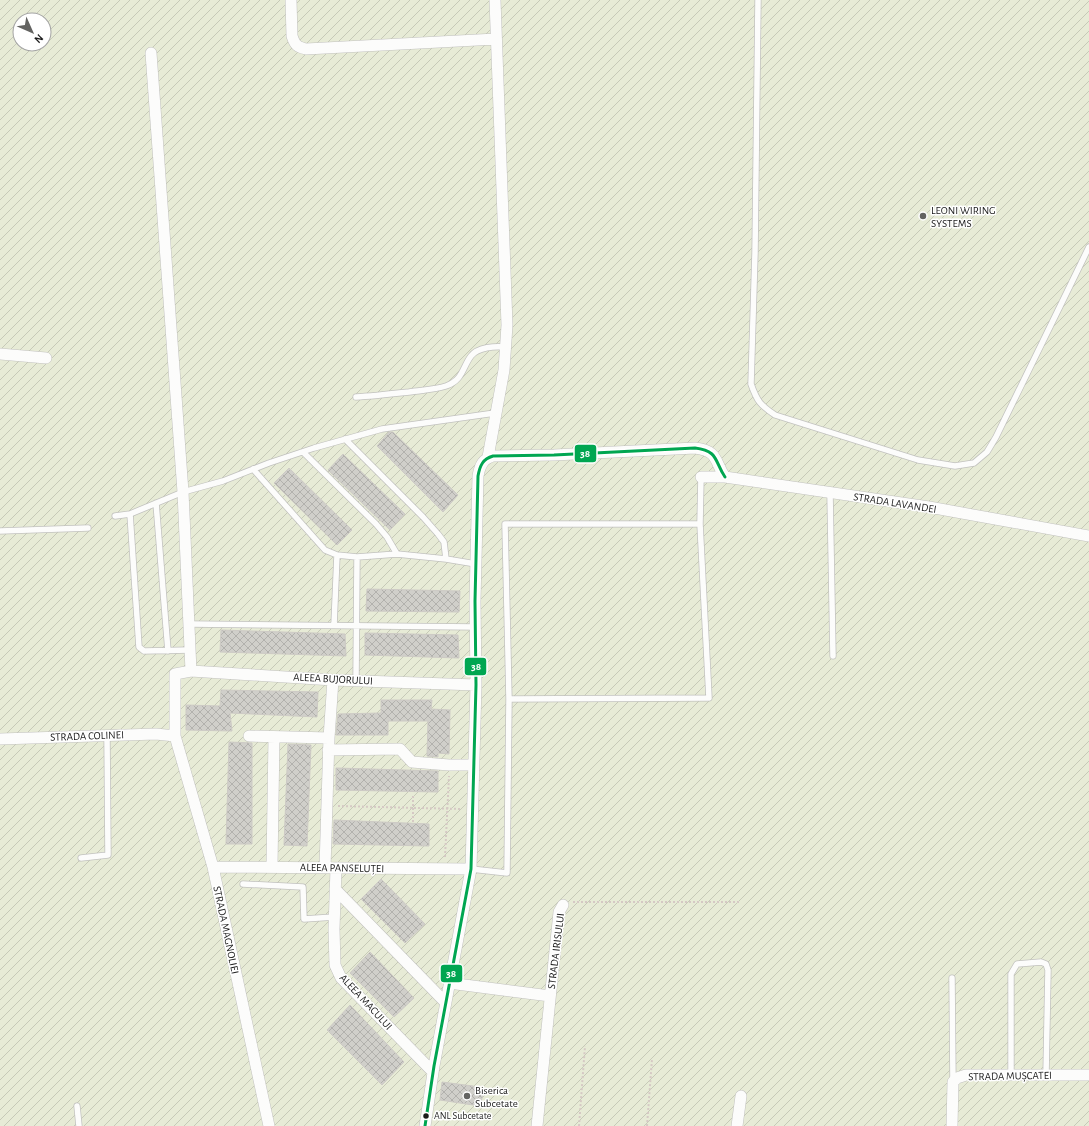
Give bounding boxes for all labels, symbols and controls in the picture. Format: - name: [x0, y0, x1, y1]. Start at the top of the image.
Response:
- north arrow: [12, 12, 52, 52]
- text: N: [32, 32, 45, 45]
- place label: LEONI WIRING SYSTEMS: [931, 205, 996, 229]
- marker: LEONI WIRING SYSTEMS: [918, 211, 928, 221]
- line badge: 38: [574, 444, 597, 463]
- text: 38: [580, 448, 590, 459]
- street label: STRADA LAVANDEI: [853, 491, 937, 515]
- line badge: 38: [464, 657, 487, 676]
- text: 38: [471, 661, 481, 672]
- street label: ALEEA BUJORULUI: [293, 671, 373, 687]
- street label: STRADA COLINEI: [50, 729, 124, 743]
- street label: ALEEA PANSELUȚEI: [300, 862, 384, 875]
- street label: STRADA MAGNOLIEI: [211, 885, 241, 975]
- street label: STRADA IRISULUI: [546, 912, 566, 990]
- line badge: 38: [440, 964, 463, 983]
- text: 38: [446, 968, 456, 979]
- street label: ALEEA MACULUI: [338, 972, 394, 1032]
- street label: STRADA MUȘCATEI: [968, 1070, 1052, 1083]
- place label: Biserica Subcetate: [475, 1085, 518, 1109]
- marker: Biserica Subcetate: [462, 1091, 472, 1101]
- marker: ANL Subcetate: [421, 1111, 431, 1121]
- place label: ANL Subcetate: [434, 1111, 492, 1121]

